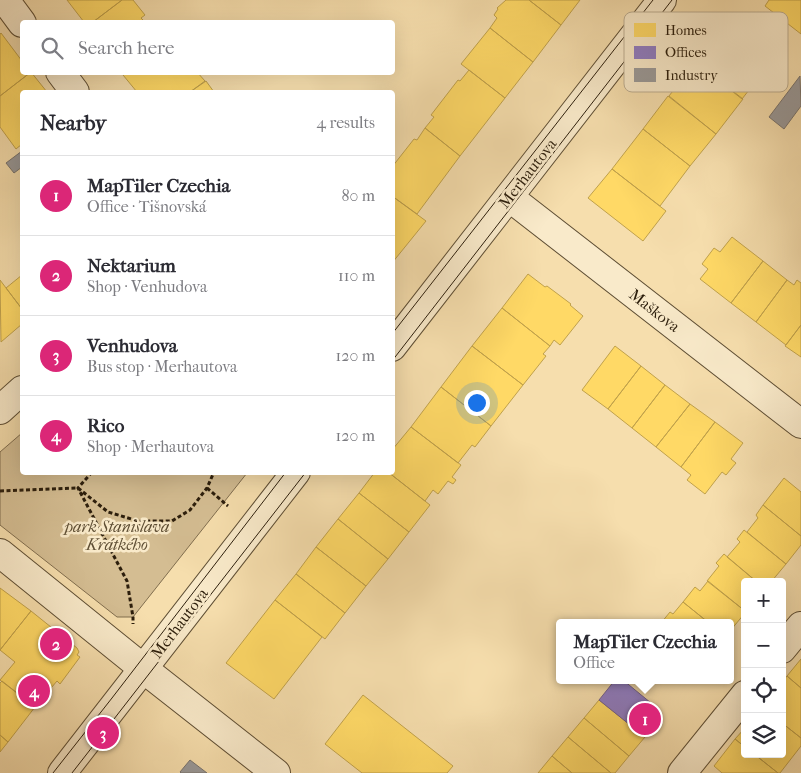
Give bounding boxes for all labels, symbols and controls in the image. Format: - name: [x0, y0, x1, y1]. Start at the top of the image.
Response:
- legend: [624, 12, 788, 92]
- search box: [20, 20, 395, 75]
- text: Homes: [665, 22, 707, 39]
- icon: search: [38, 34, 66, 62]
- text: Search here: [78, 37, 174, 59]
- text: Offices: [665, 44, 707, 61]
- text: Industry: [665, 67, 718, 84]
- text: Nearby: [40, 111, 106, 135]
- text: 4 results: [317, 113, 375, 132]
- street label: Merhautova: [494, 134, 561, 212]
- text: MapTiler Czechia: [87, 175, 230, 197]
- text: 1: [53, 186, 59, 205]
- text: 80 m: [341, 186, 375, 205]
- text: Office · Tišnovská: [87, 197, 206, 216]
- text: Nektarium: [87, 255, 176, 277]
- text: 2: [52, 266, 60, 285]
- text: 110 m: [338, 266, 375, 285]
- text: Shop · Venhudova: [87, 277, 207, 296]
- street label: Maškova: [626, 285, 684, 336]
- text: Venhudova: [87, 335, 178, 357]
- text: 3: [53, 346, 59, 365]
- text: 120 m: [336, 346, 375, 365]
- text: Bus stop · Merhautova: [87, 357, 237, 376]
- your location: [464, 390, 490, 416]
- text: Rico: [87, 415, 124, 437]
- text: 4: [51, 426, 61, 445]
- text: 120 m: [336, 426, 375, 445]
- text: Shop · Merhautova: [87, 437, 214, 456]
- park label: park Stanislava Krátkého: [62, 517, 169, 554]
- map controls: [741, 578, 786, 758]
- button: +: [741, 578, 786, 623]
- street label: Merhautova: [147, 584, 212, 662]
- popup: [556, 619, 734, 684]
- button: −: [741, 623, 786, 668]
- pin: 2: [40, 625, 72, 663]
- text: MapTiler Czechia: [573, 631, 717, 653]
- text: Office: [573, 653, 615, 672]
- button: locate: [741, 668, 786, 713]
- pin: 4: [18, 672, 50, 710]
- pin: 1: [629, 700, 661, 738]
- button: layers: [741, 713, 786, 758]
- pin: 3: [87, 714, 119, 752]

